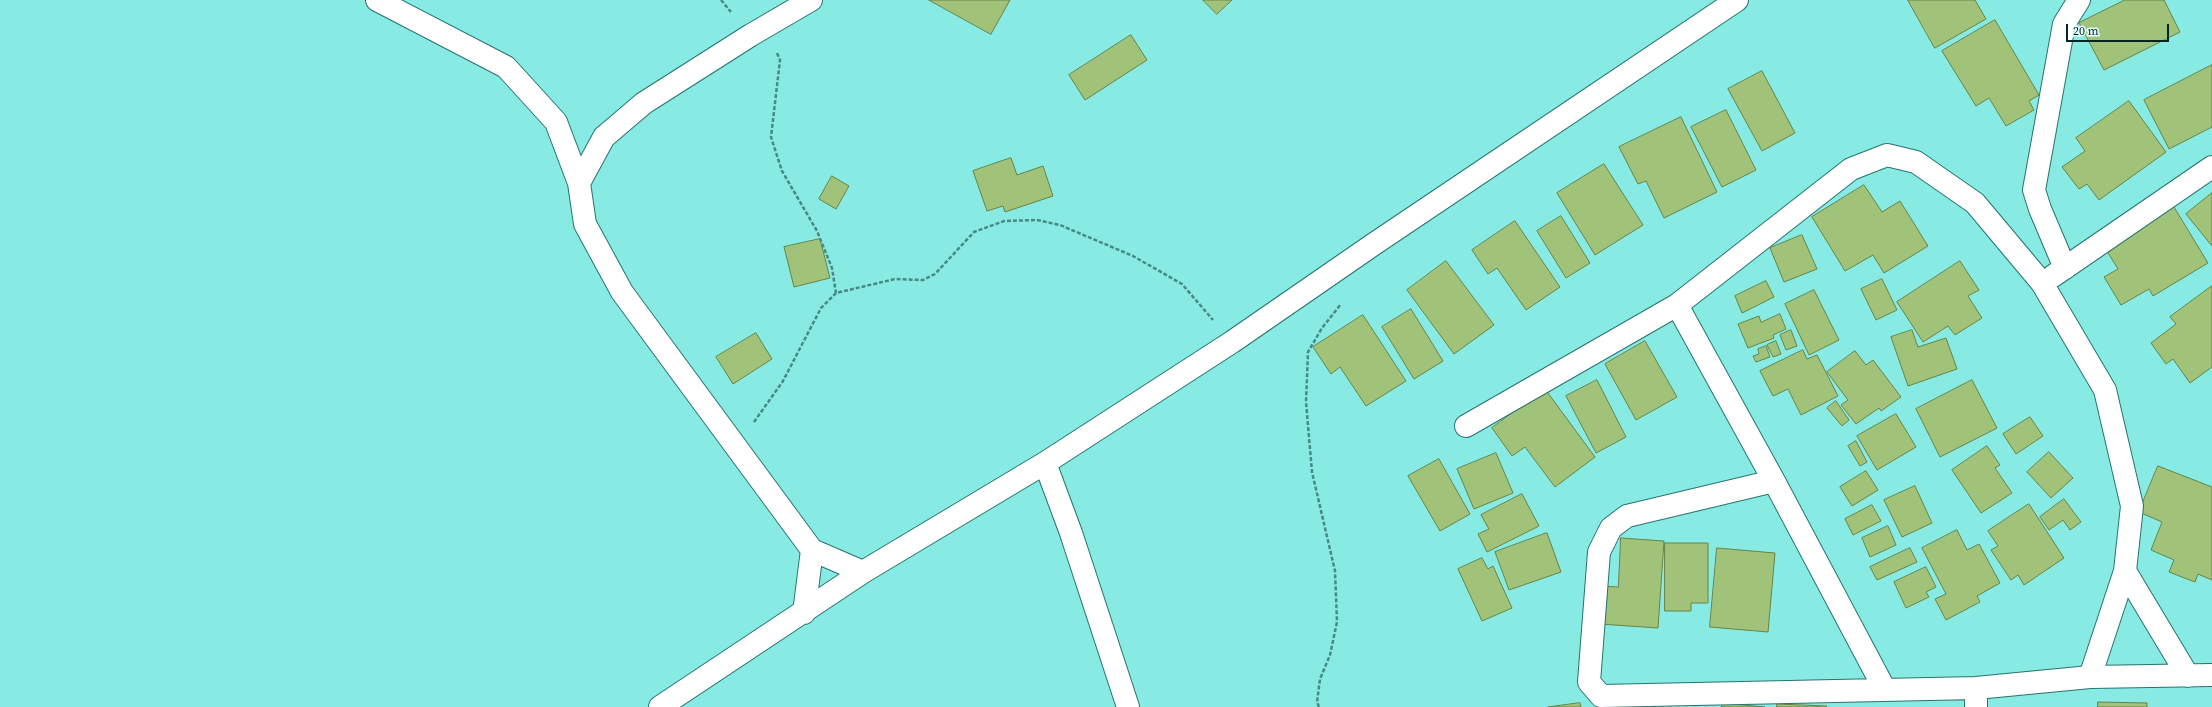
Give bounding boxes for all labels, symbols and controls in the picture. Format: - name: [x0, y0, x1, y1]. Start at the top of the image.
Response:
- scale bar: [2068, 16, 2171, 42]
- text: 20 m: [2073, 23, 2099, 39]

